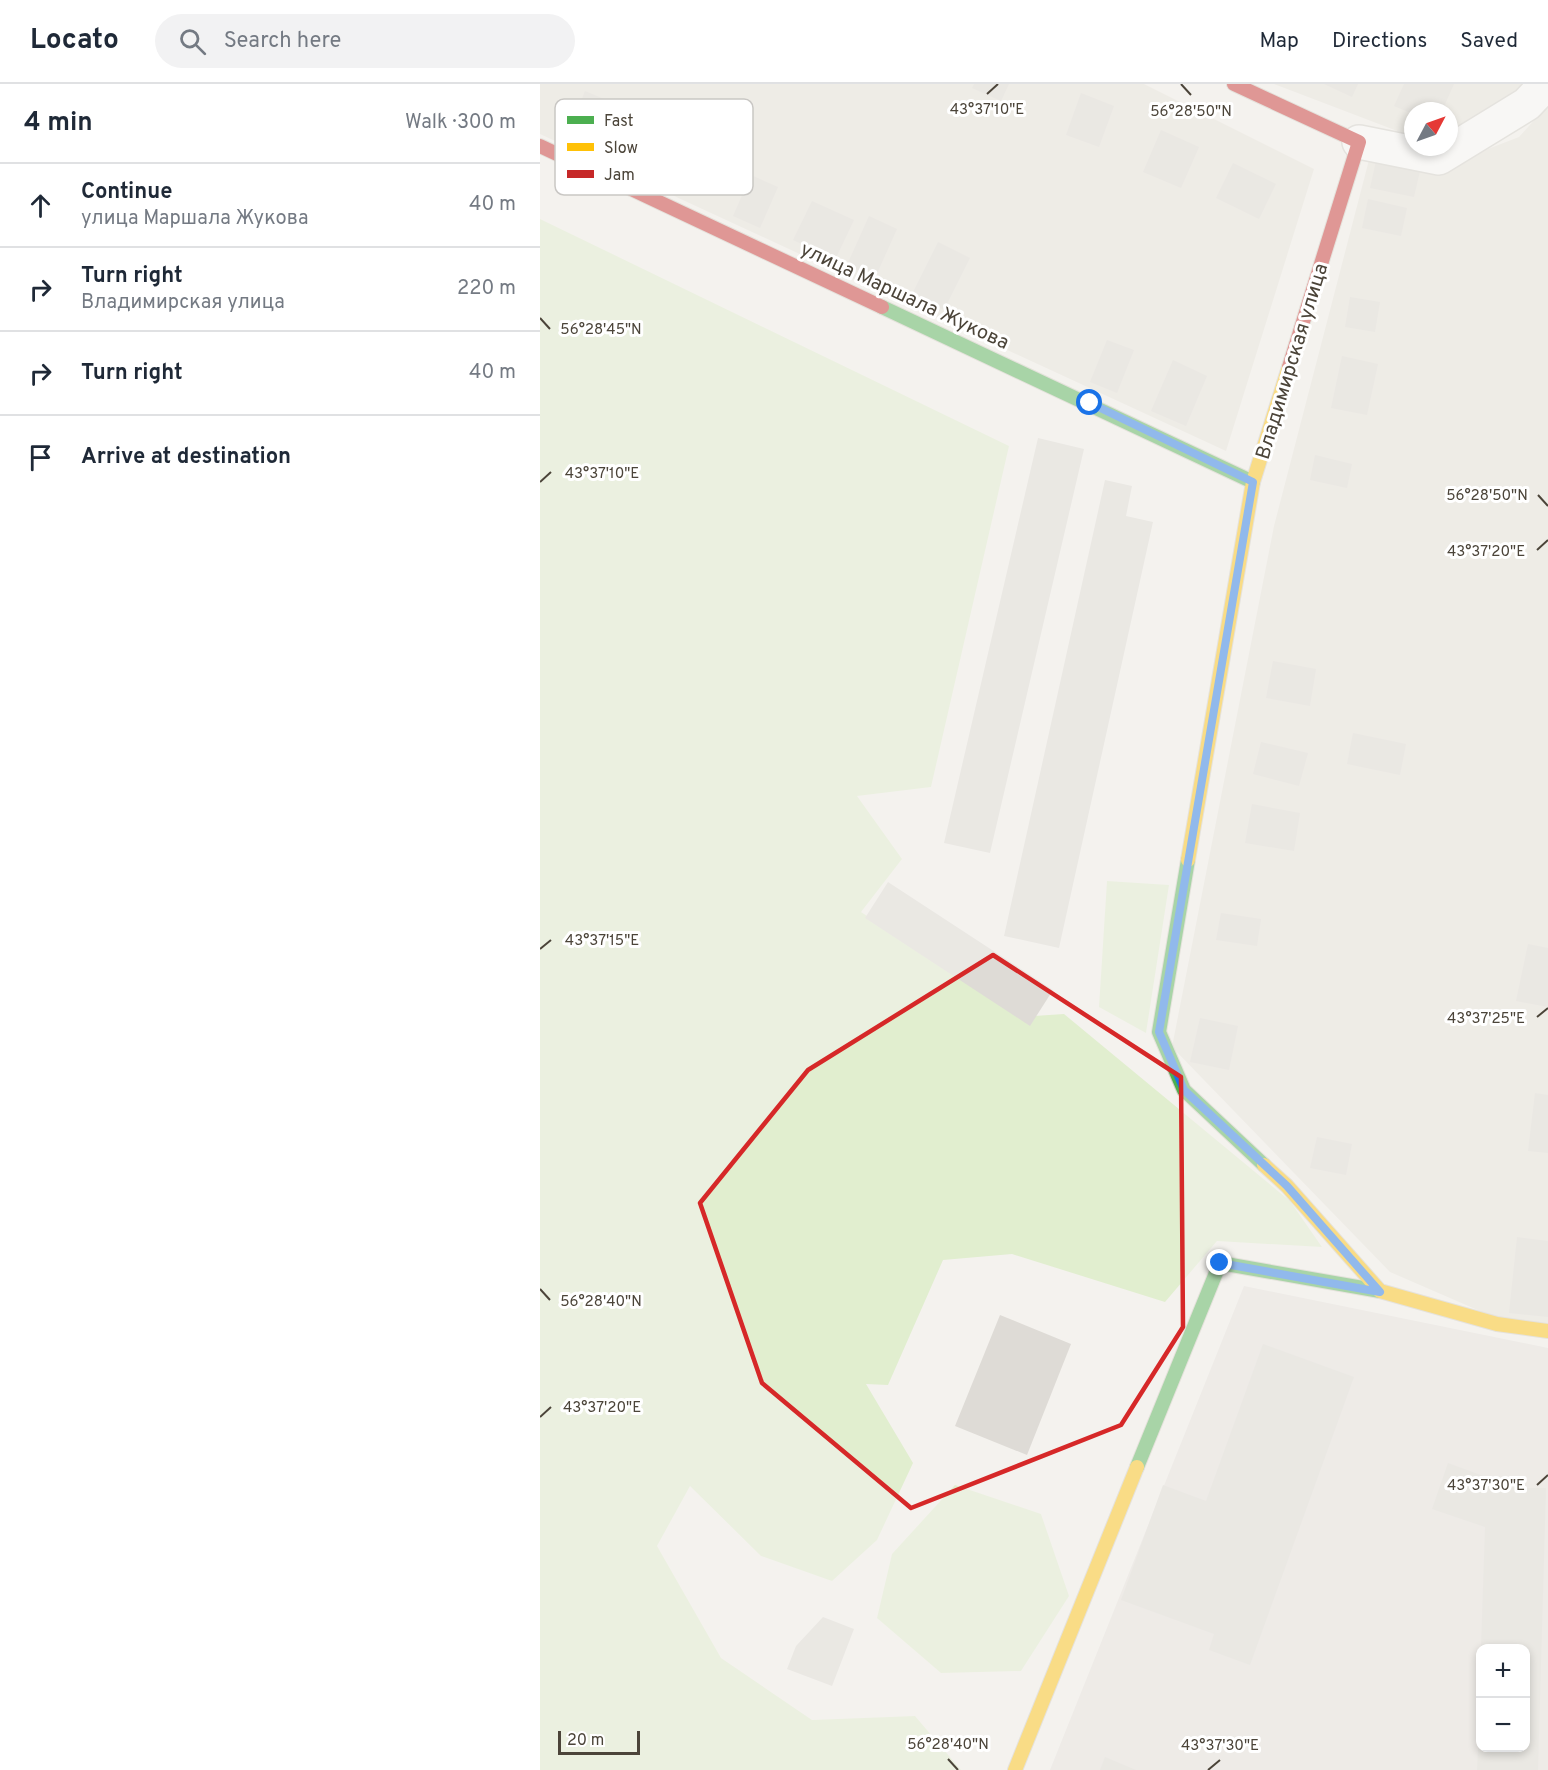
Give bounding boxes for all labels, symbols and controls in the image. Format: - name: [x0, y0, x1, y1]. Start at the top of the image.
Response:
- search box: [155, 14, 575, 68]
- text: Locato: [30, 23, 119, 59]
- icon: search: [176, 25, 209, 58]
- text: Search here: [224, 28, 341, 55]
- text: Map: [1259, 28, 1299, 55]
- text: Directions: [1332, 28, 1427, 55]
- text: Saved: [1460, 28, 1518, 55]
- legend: [555, 99, 753, 195]
- text: 43°37'10"E: [950, 101, 1024, 120]
- north arrow: [1404, 102, 1458, 156]
- text: 56°28'50"N: [1150, 103, 1232, 122]
- text: 4 min: [24, 107, 93, 140]
- text: Walk · 300 m: [405, 110, 516, 136]
- text: Fast: [604, 112, 634, 132]
- text: Slow: [604, 139, 638, 159]
- text: Jam: [604, 166, 635, 186]
- text: Continue: [81, 179, 172, 206]
- icon: ahead: [24, 189, 57, 222]
- text: 40 m: [469, 192, 516, 218]
- text: улица Маршала Жукова: [81, 206, 309, 232]
- street label: улица Маршала Жукова: [796, 237, 1013, 357]
- street label: Владимирская улица: [1251, 260, 1335, 463]
- text: Turn right: [81, 263, 183, 290]
- icon: right: [24, 273, 57, 306]
- text: 220 m: [457, 276, 516, 302]
- text: Владимирская улица: [81, 290, 285, 316]
- text: 56°28'45"N: [560, 321, 642, 340]
- icon: right: [24, 357, 57, 390]
- text: Turn right: [81, 360, 183, 387]
- text: 40 m: [469, 360, 516, 386]
- route start: [1076, 389, 1102, 415]
- icon: arrive: [24, 441, 57, 474]
- text: Arrive at destination: [81, 444, 291, 471]
- text: 43°37'10"E: [565, 465, 639, 484]
- text: 56°28'50"N: [1446, 487, 1528, 506]
- text: 43°37'20"E: [1447, 543, 1525, 562]
- text: 43°37'15"E: [565, 932, 639, 951]
- text: 43°37'25"E: [1447, 1010, 1525, 1029]
- route end: [1206, 1249, 1232, 1275]
- text: 56°28'40"N: [560, 1293, 642, 1312]
- text: 43°37'20"E: [563, 1399, 641, 1418]
- text: 43°37'30"E: [1447, 1477, 1525, 1496]
- map controls: [1476, 1644, 1530, 1752]
- button: +: [1476, 1644, 1530, 1698]
- button: −: [1476, 1698, 1530, 1752]
- scale bar: [558, 1728, 640, 1756]
- text: 20 m: [567, 1731, 604, 1751]
- text: 56°28'40"N: [907, 1736, 989, 1755]
- text: 43°37'30"E: [1181, 1737, 1259, 1756]

